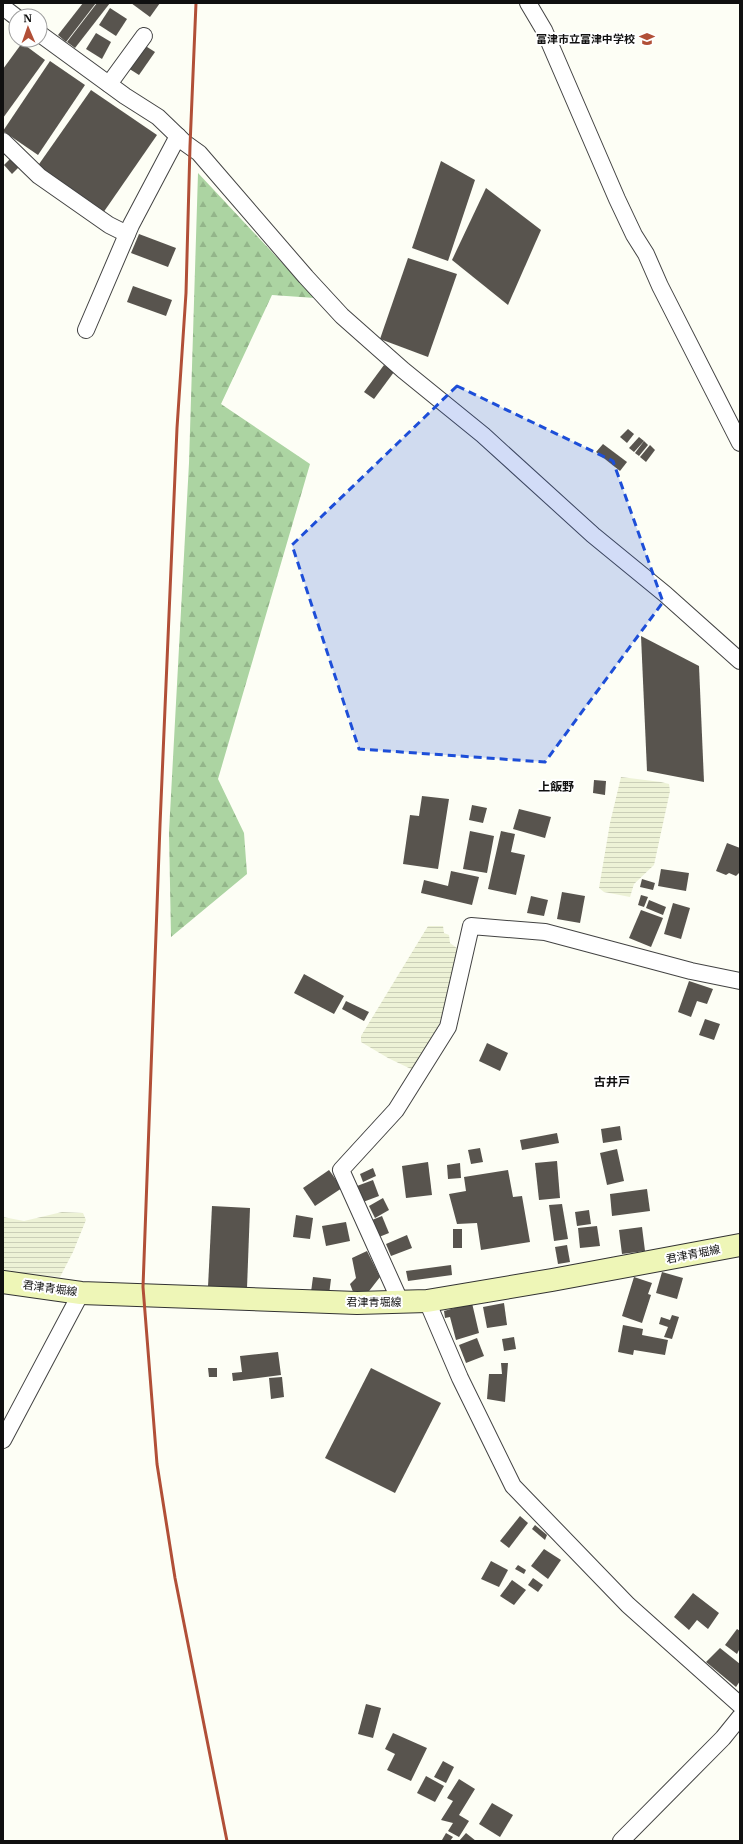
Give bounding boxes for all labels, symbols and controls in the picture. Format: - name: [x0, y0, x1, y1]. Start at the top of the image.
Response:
- north arrow: [8, 8, 48, 48]
- text: N: [23, 11, 33, 25]
- school or university icon: 富津市立富津中学校: [638, 30, 656, 48]
- place label: 富津市立富津中学校: [536, 32, 635, 46]
- district label: 上飯野: [538, 779, 574, 794]
- district label: 古井戸: [594, 1074, 630, 1089]
- street label: 君津青堀線: [665, 1242, 721, 1266]
- street label: 君津青堀線: [22, 1277, 78, 1299]
- street label: 君津青堀線: [347, 1295, 402, 1309]

